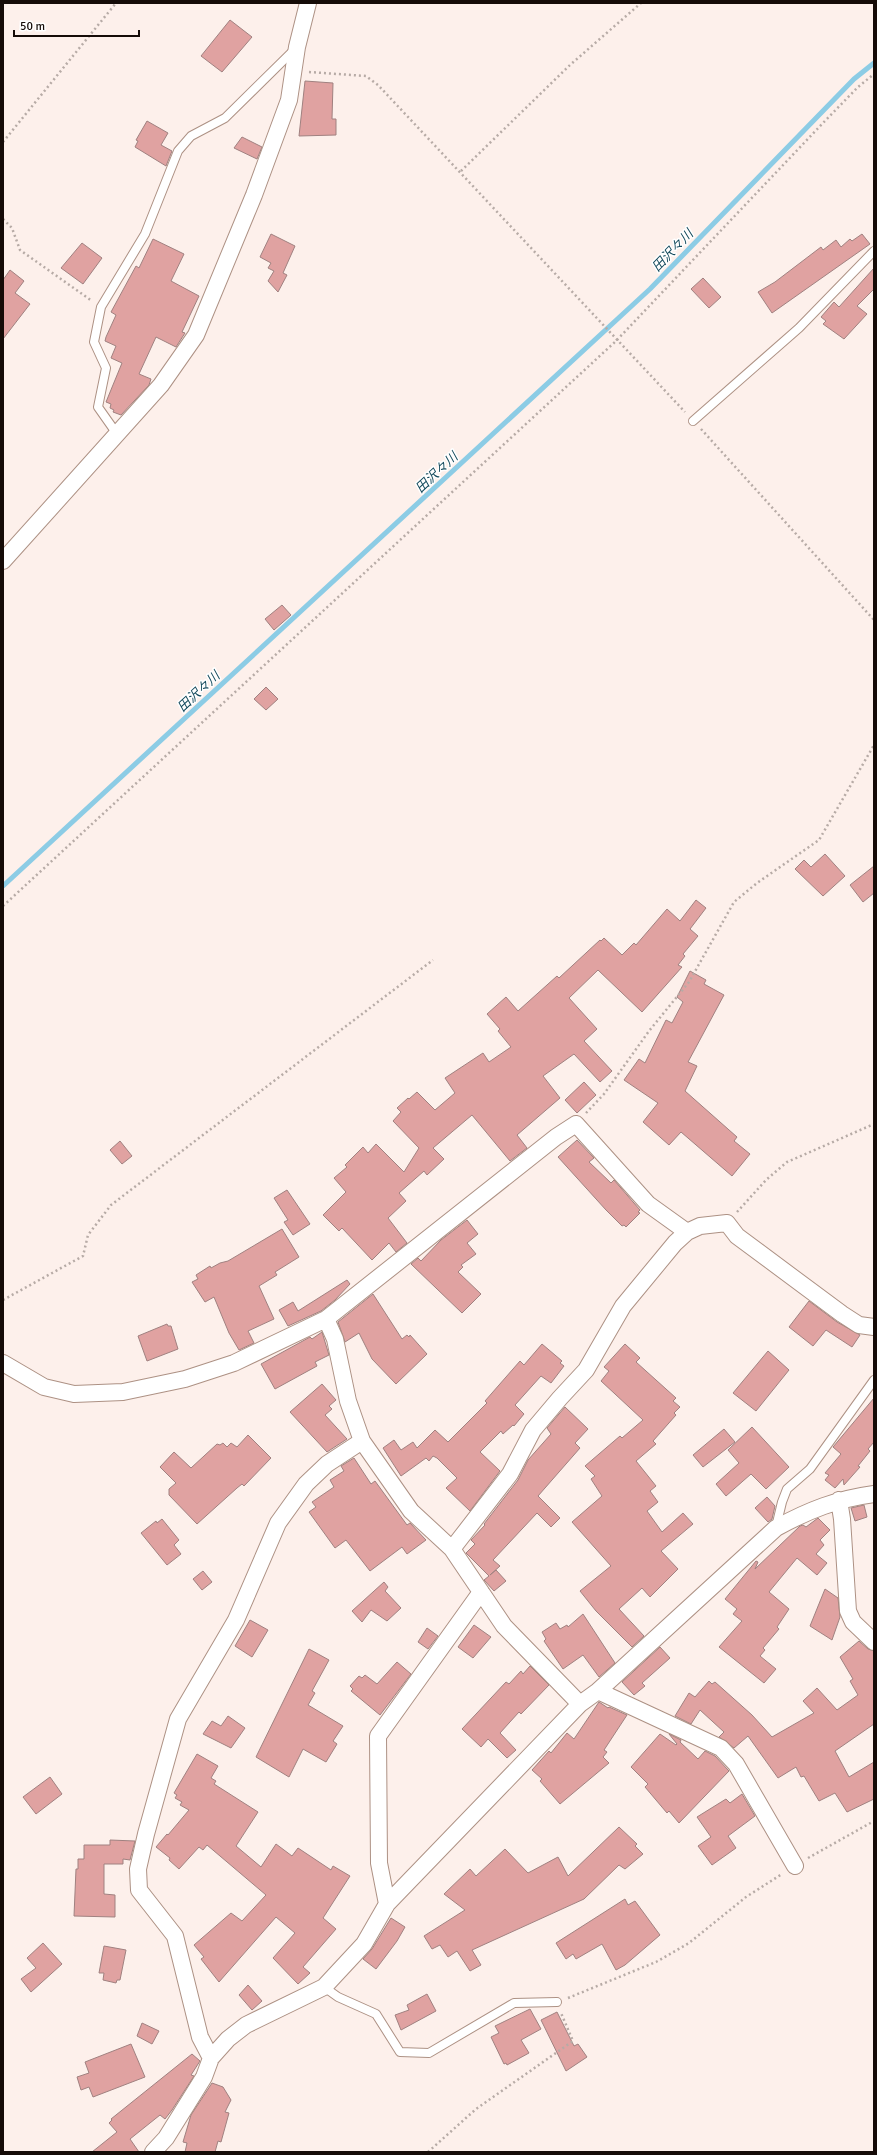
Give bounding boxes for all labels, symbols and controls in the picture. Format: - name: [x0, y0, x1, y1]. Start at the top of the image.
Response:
- scale bar: [14, 12, 139, 38]
- text: 50 m: [20, 19, 45, 34]
- water label: 田沢々川: [649, 225, 698, 275]
- water label: 田沢々川: [412, 448, 463, 496]
- water label: 田沢々川: [174, 667, 225, 715]

